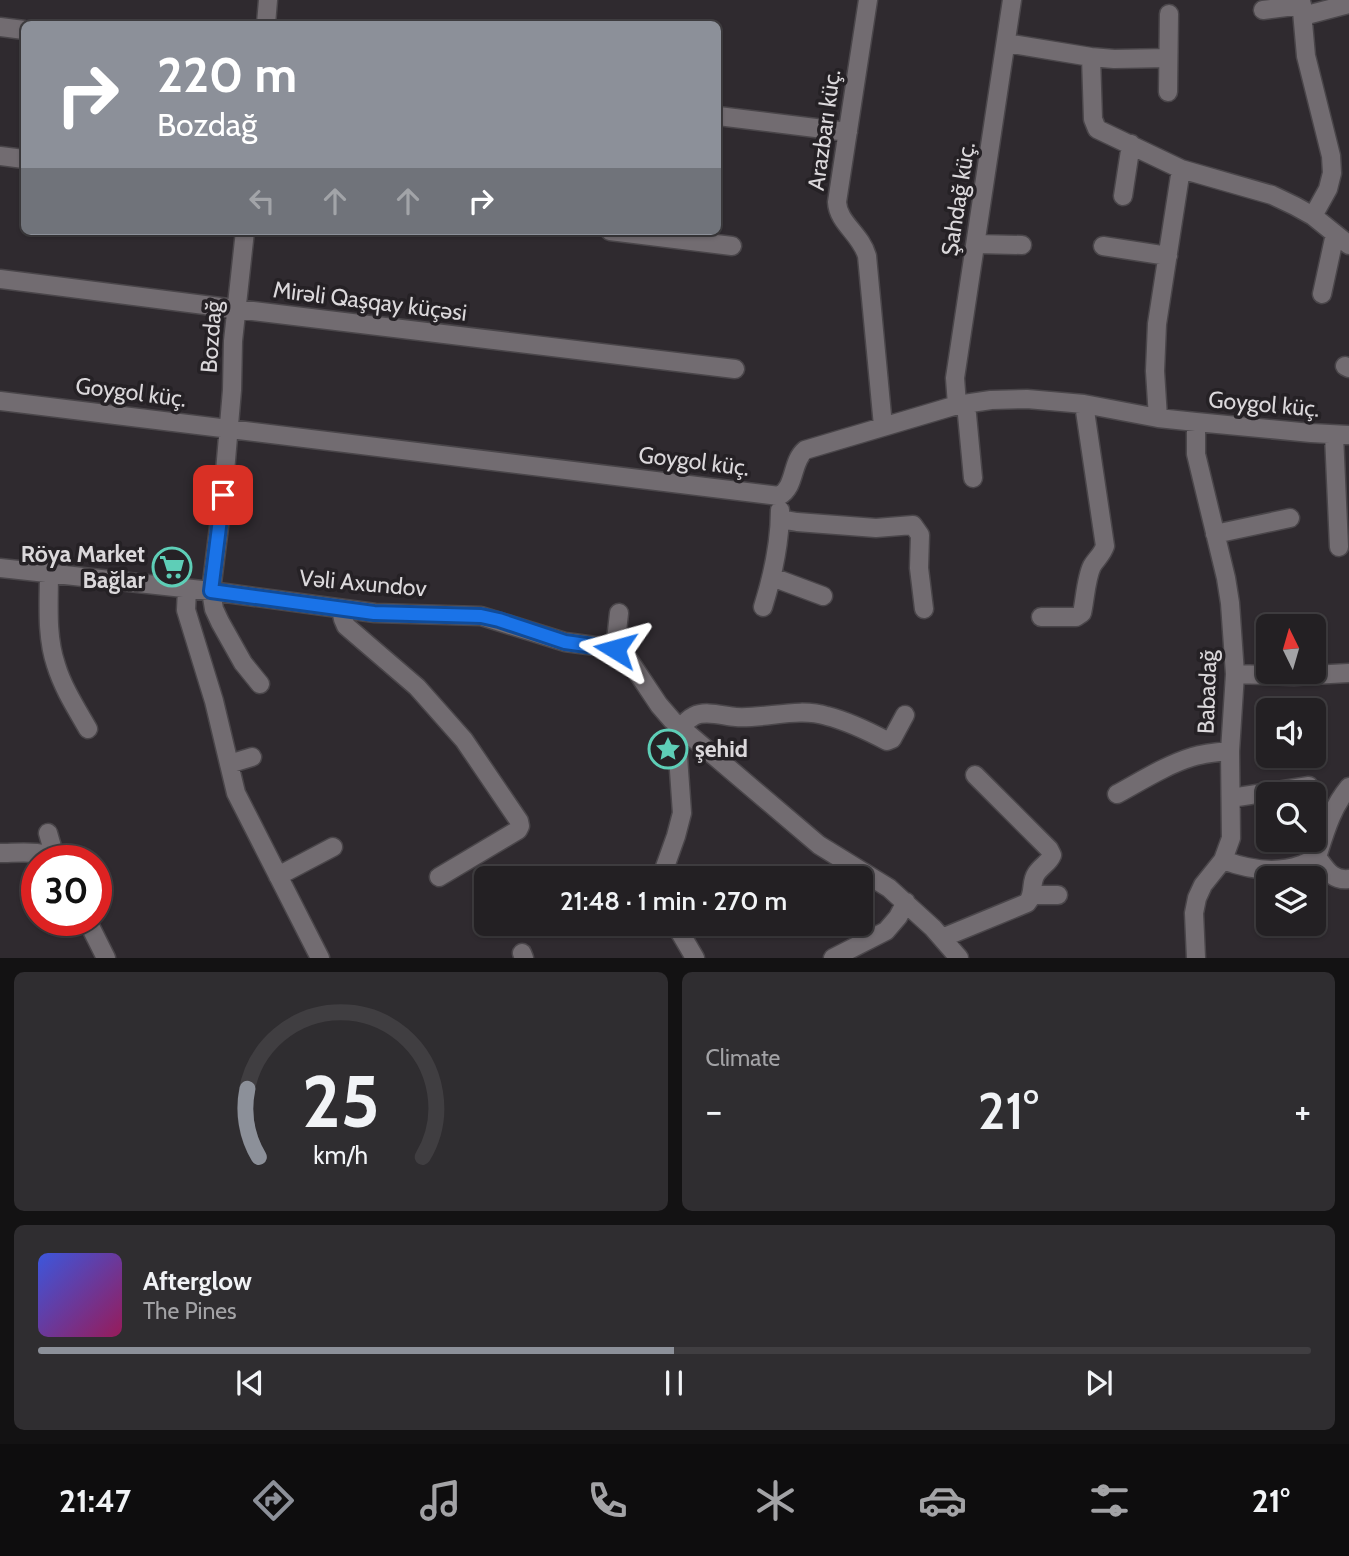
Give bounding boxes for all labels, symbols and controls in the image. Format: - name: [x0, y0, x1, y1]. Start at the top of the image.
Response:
- text: 220 m: [157, 45, 297, 104]
- icon: right: [42, 49, 133, 140]
- street label: Arazbarı küç.: [802, 68, 846, 192]
- text: Bozdağ: [157, 105, 257, 144]
- street label: Şahdağ küç.: [935, 140, 981, 258]
- icon: left: [243, 182, 281, 220]
- icon: ahead: [316, 182, 354, 220]
- icon: ahead: [389, 182, 427, 220]
- icon: right: [462, 182, 500, 220]
- street label: Mirəli Qaşqay küçəsi: [271, 275, 469, 327]
- street label: Bozdağ: [195, 300, 228, 374]
- street label: Goygol küç.: [74, 371, 188, 413]
- street label: Goygol küç.: [1207, 385, 1321, 423]
- street label: Goygol küç.: [637, 440, 751, 482]
- pin: [193, 465, 253, 525]
- icon: arrive: [204, 476, 242, 514]
- place label: Röya Market Bağlar: [21, 540, 145, 594]
- supermarket icon: Röya Market Bağlar: [151, 546, 193, 588]
- street label: Vəli Axundov: [298, 563, 429, 603]
- position arrow: [578, 612, 652, 686]
- north arrow: [1256, 614, 1326, 684]
- map controls: [1256, 614, 1326, 936]
- street label: Babadağ: [1192, 649, 1222, 734]
- button: sound: [1256, 698, 1326, 768]
- place icon: şehid: [647, 728, 689, 770]
- place label: şehid: [695, 735, 748, 763]
- button: search: [1256, 782, 1326, 852]
- speed limit sign: 30: [21, 845, 112, 936]
- button: layers: [1256, 866, 1326, 936]
- text: 21:48 · 1 min · 270 m: [560, 885, 787, 917]
- text: Climate: [706, 1044, 780, 1072]
- text: 25: [302, 1058, 380, 1146]
- text: 21°: [978, 1079, 1039, 1142]
- text: −: [706, 1087, 722, 1134]
- text: +: [1294, 1087, 1311, 1134]
- text: km/h: [313, 1140, 368, 1170]
- text: Afterglow: [143, 1265, 252, 1297]
- text: The Pines: [143, 1297, 237, 1325]
- icon: previous: [231, 1364, 269, 1402]
- icon: pause: [655, 1364, 693, 1402]
- icon: next: [1080, 1364, 1118, 1402]
- icon: directions: [249, 1476, 298, 1525]
- icon: music: [416, 1476, 465, 1525]
- icon: phone: [583, 1476, 632, 1525]
- icon: climate: [751, 1476, 800, 1525]
- icon: car: [918, 1476, 967, 1525]
- icon: filters: [1085, 1476, 1134, 1525]
- text: 21:47: [59, 1481, 131, 1520]
- text: 21°: [1252, 1481, 1290, 1520]

